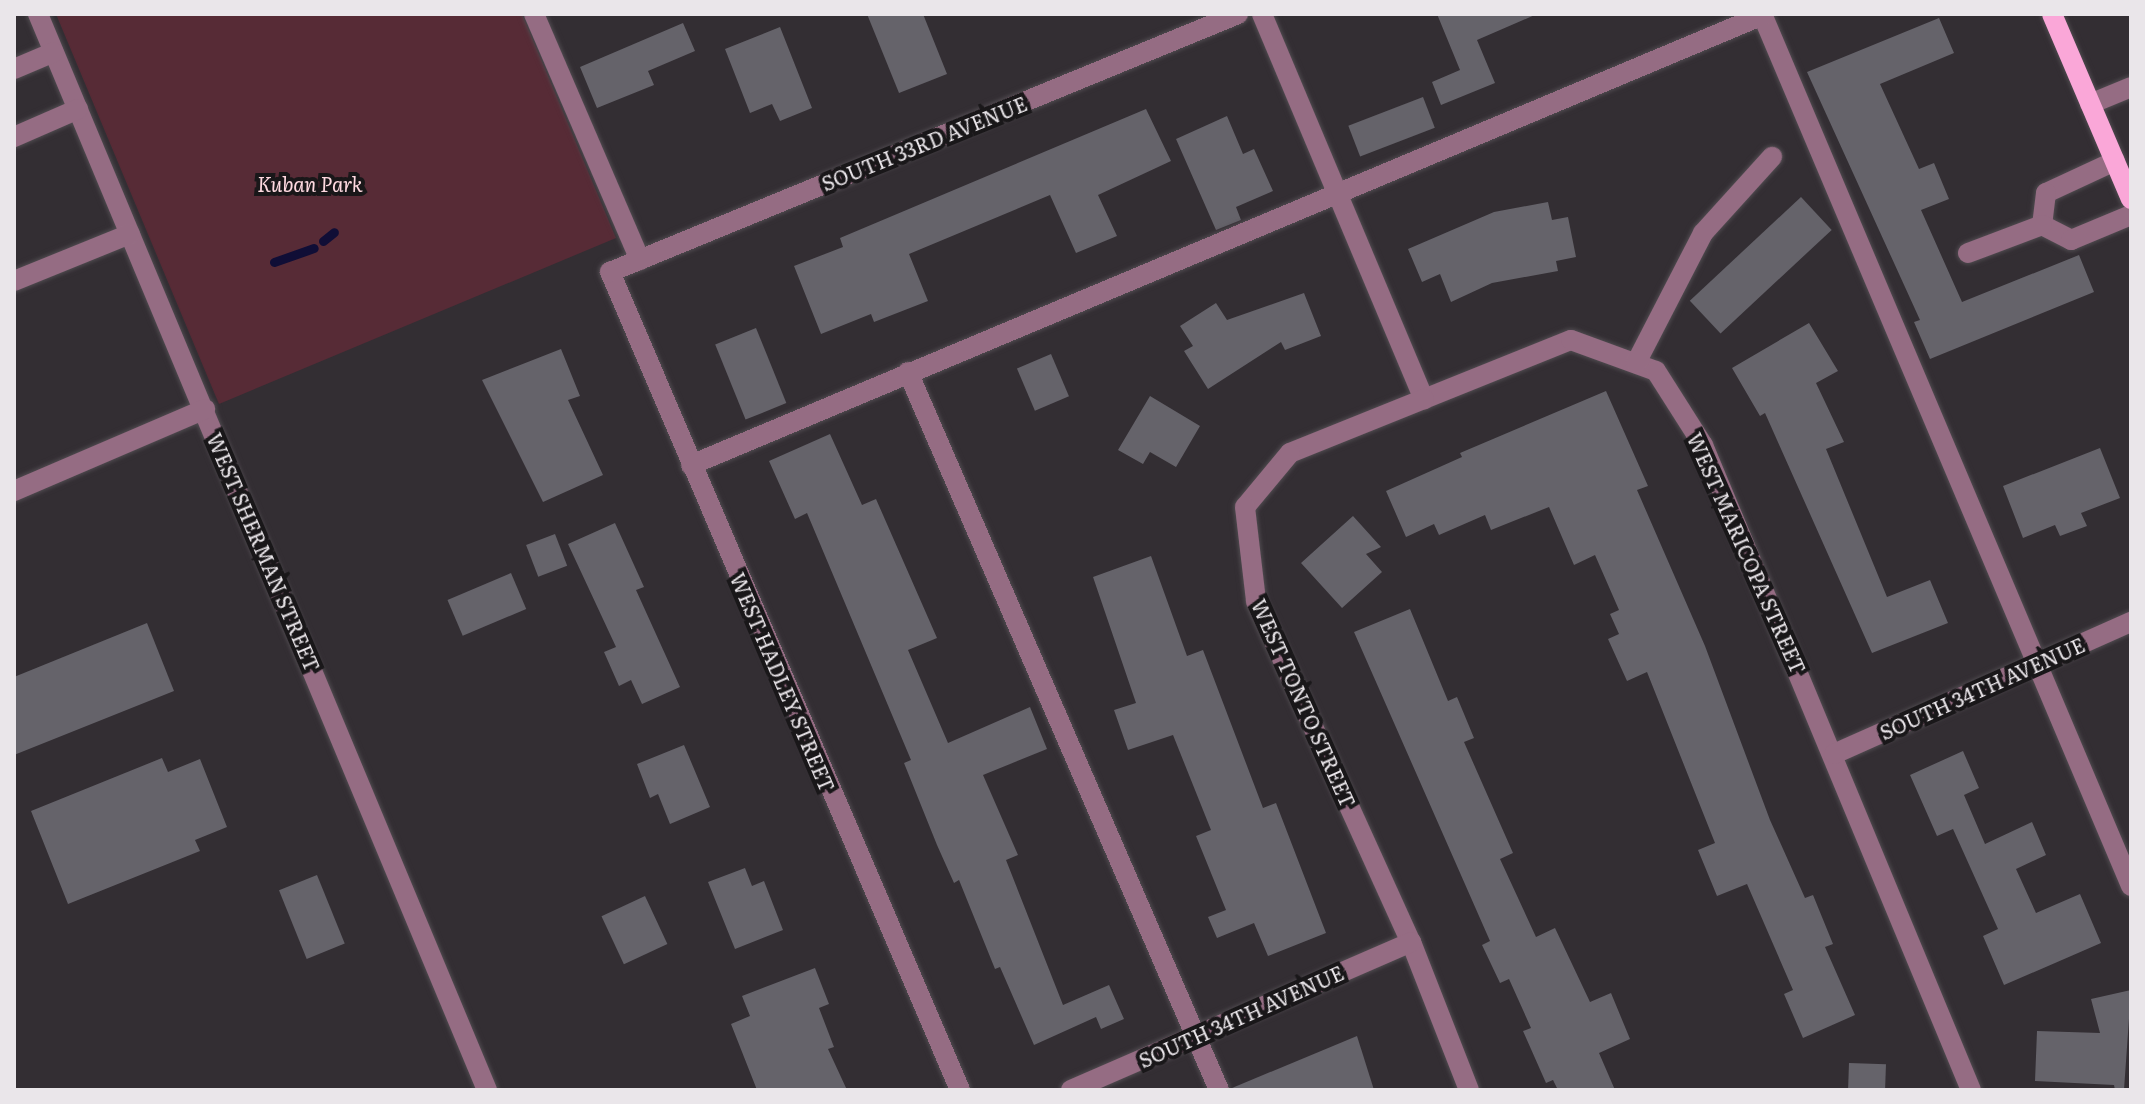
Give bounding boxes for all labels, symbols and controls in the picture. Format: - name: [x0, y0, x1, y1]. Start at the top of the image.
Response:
- street label: SOUTH 33RD AVENUE: [818, 91, 1030, 195]
- park label: Kuban Park: [257, 171, 363, 195]
- street label: WEST SHERMAN STREET: [203, 429, 325, 675]
- street label: WEST MARICOPA STREET: [1683, 429, 1811, 677]
- street label: WEST HADLEY STREET: [726, 569, 840, 795]
- street label: WEST TONTO STREET: [1247, 595, 1361, 811]
- street label: SOUTH 34TH AVENUE: [1876, 632, 2088, 744]
- street label: SOUTH 34TH AVENUE: [1135, 960, 1347, 1072]

